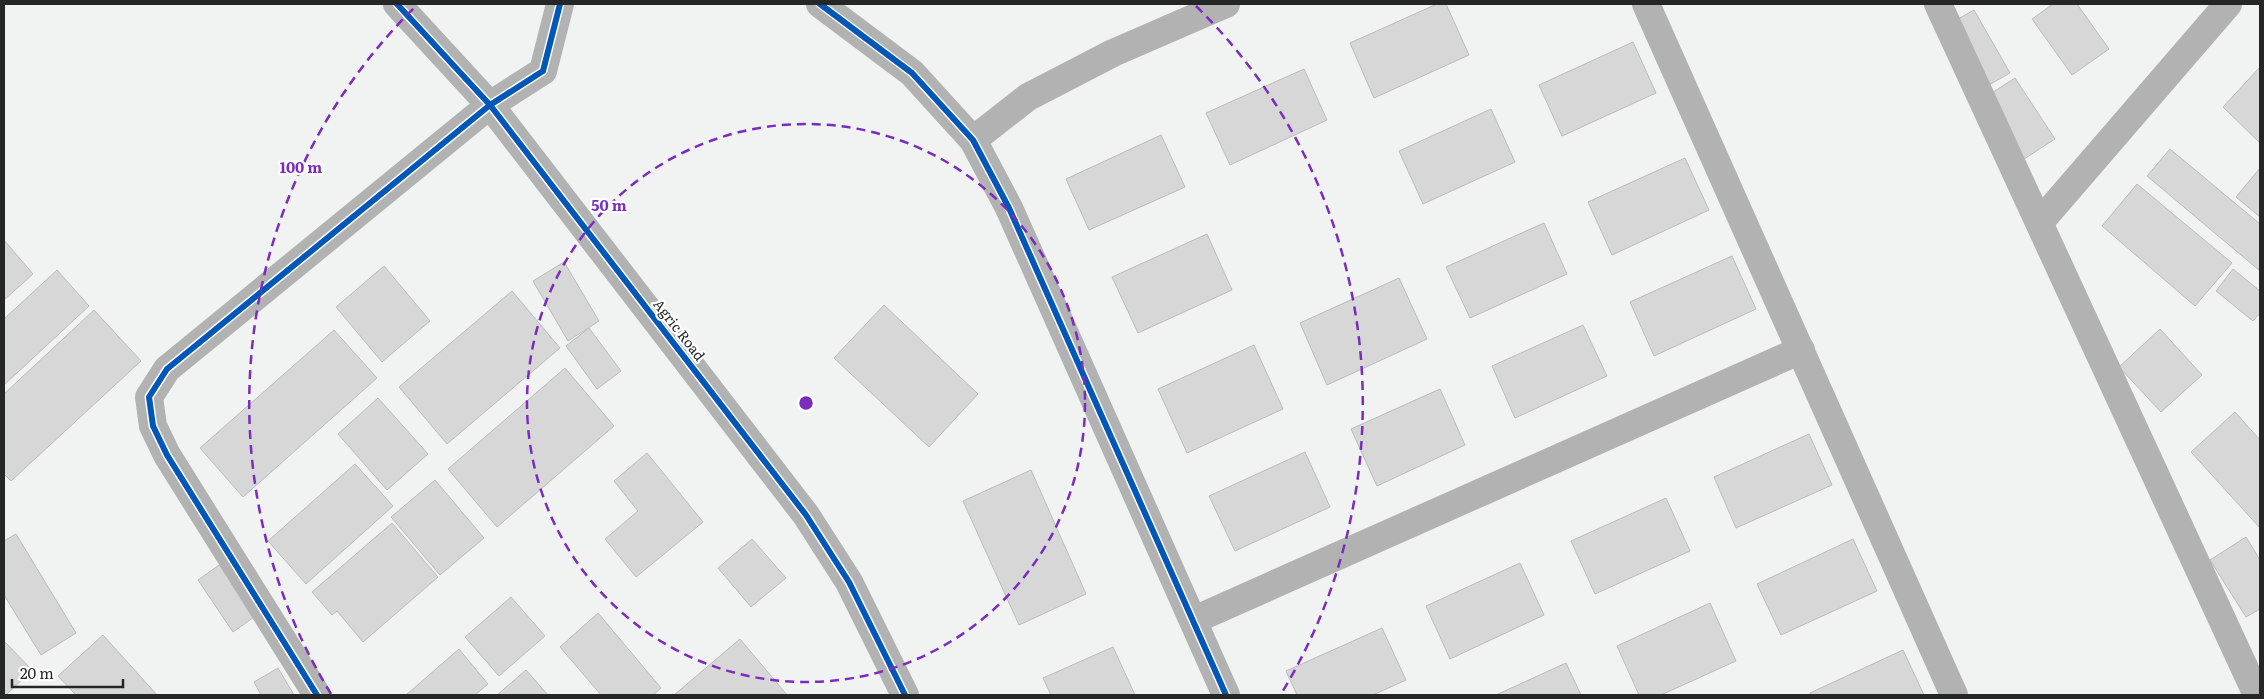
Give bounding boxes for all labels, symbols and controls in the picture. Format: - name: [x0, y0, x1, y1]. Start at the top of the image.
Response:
- text: 100 m: [280, 155, 322, 178]
- text: 50 m: [591, 193, 627, 216]
- street label: Agric Road: [649, 294, 710, 365]
- centre of rings: [797, 394, 815, 412]
- scale bar: [12, 656, 124, 688]
- text: 20 m: [20, 661, 54, 684]

